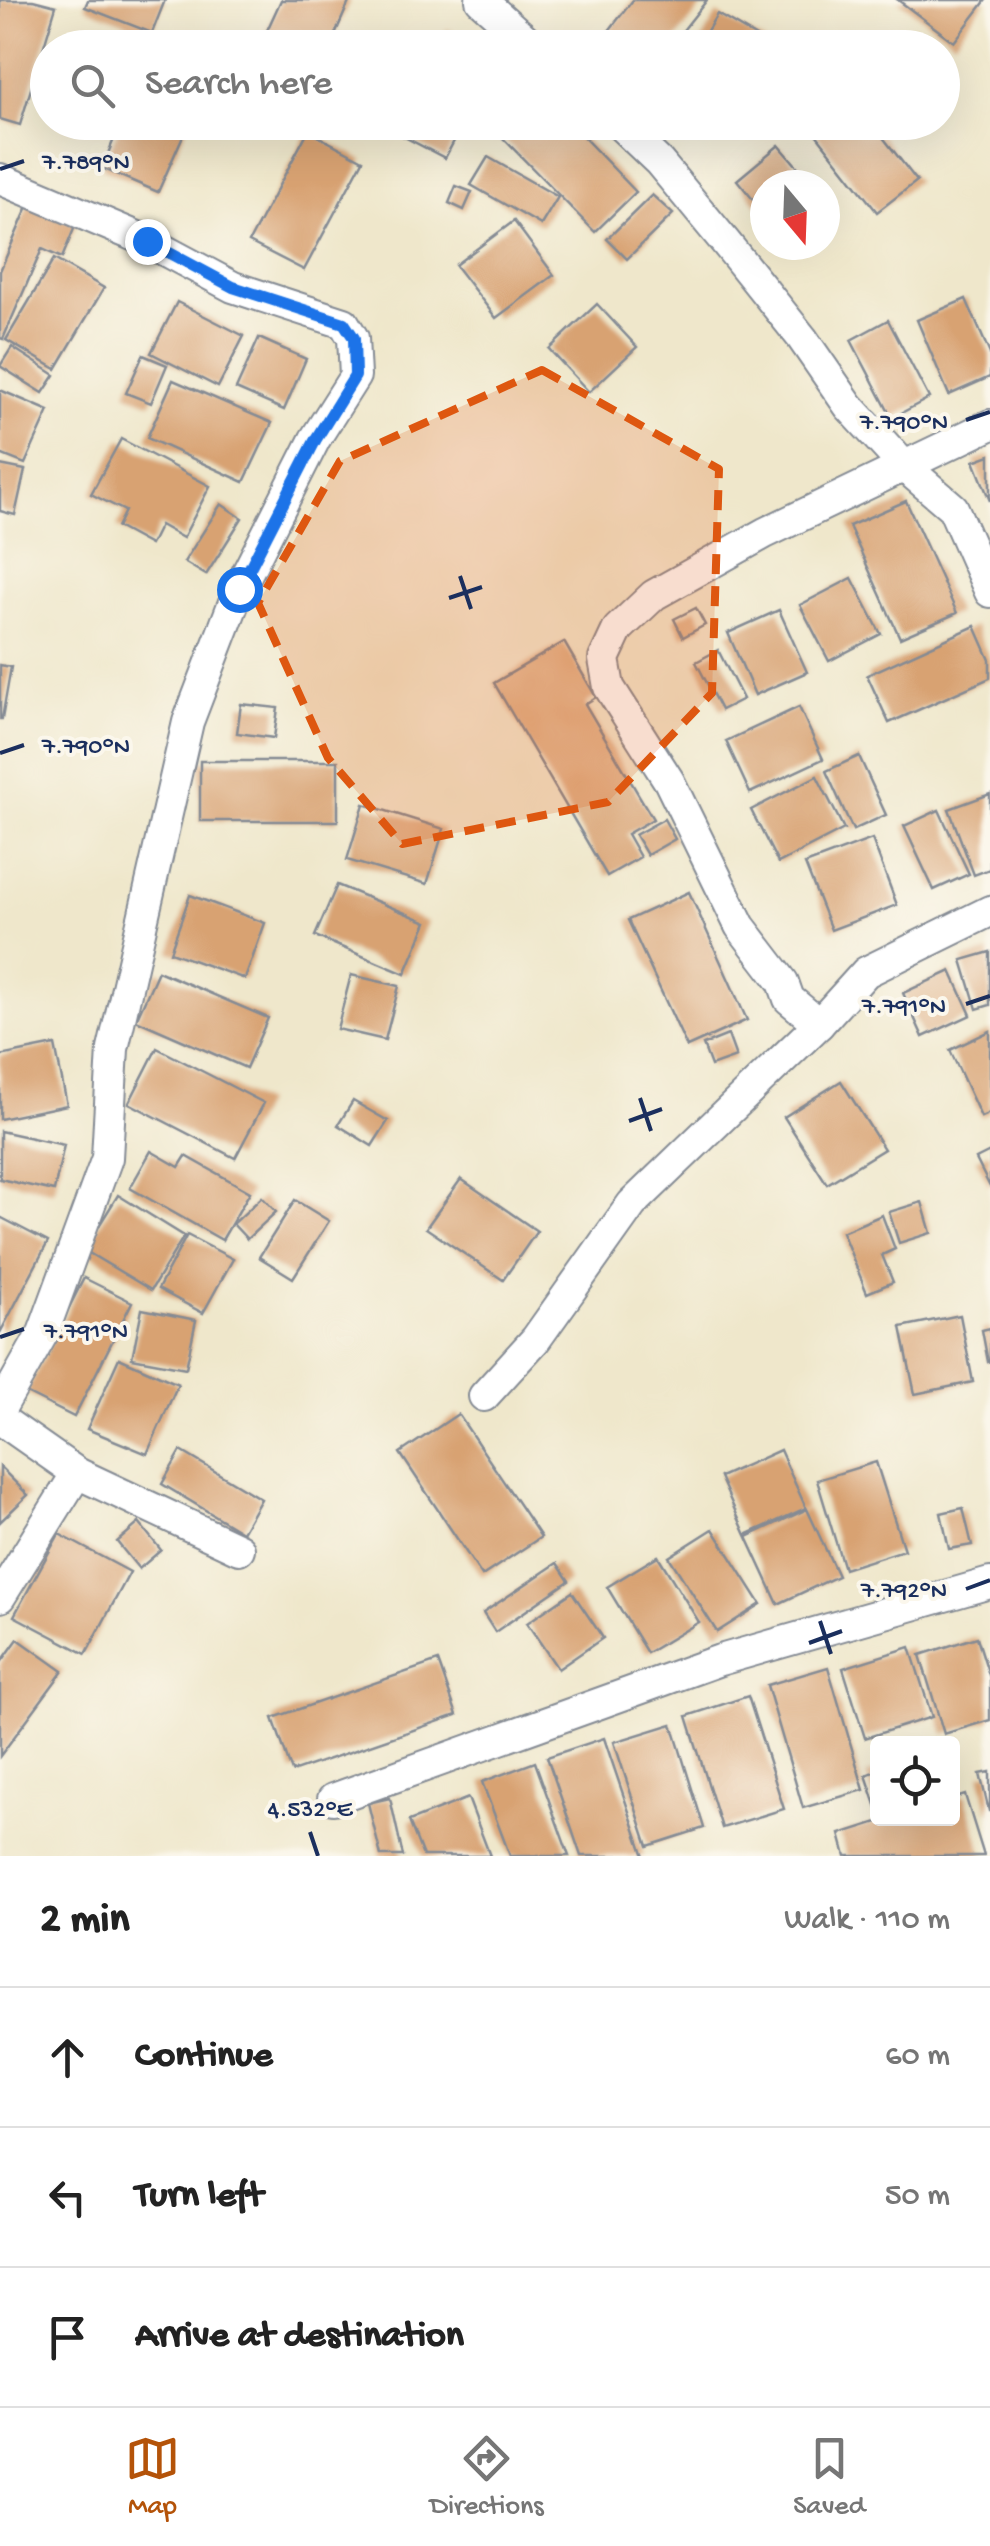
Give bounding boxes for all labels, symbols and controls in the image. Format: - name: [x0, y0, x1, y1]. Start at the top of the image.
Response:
- search box: [30, 30, 960, 140]
- icon: search: [65, 58, 120, 113]
- text: Search here: [145, 63, 332, 107]
- text: 7.789°N: [41, 150, 130, 179]
- north arrow: [750, 170, 840, 260]
- route end: [125, 219, 171, 265]
- text: 7.790°N: [859, 410, 948, 439]
- route start: [217, 567, 263, 613]
- text: 7.790°N: [41, 734, 130, 763]
- text: 7.791°N: [861, 994, 946, 1023]
- text: 7.791°N: [43, 1319, 128, 1348]
- text: 7.792°N: [860, 1578, 947, 1607]
- map controls: [870, 1736, 960, 1826]
- button: locate: [870, 1736, 960, 1826]
- text: 4.532°E: [268, 1797, 354, 1826]
- text: 2 min: [40, 1897, 129, 1946]
- text: Walk · 110 m: [784, 1902, 950, 1940]
- icon: ahead: [40, 2030, 95, 2085]
- text: Continue: [135, 2035, 273, 2079]
- text: 60 m: [885, 2038, 950, 2076]
- icon: left: [40, 2170, 95, 2225]
- text: Turn left: [135, 2175, 263, 2219]
- text: 50 m: [885, 2178, 950, 2216]
- icon: arrive: [40, 2310, 95, 2365]
- text: Arrive at destination: [135, 2315, 464, 2359]
- tab: Map: [125, 2431, 180, 2524]
- tab: Directions: [430, 2431, 544, 2524]
- tab: Saved: [793, 2431, 865, 2524]

